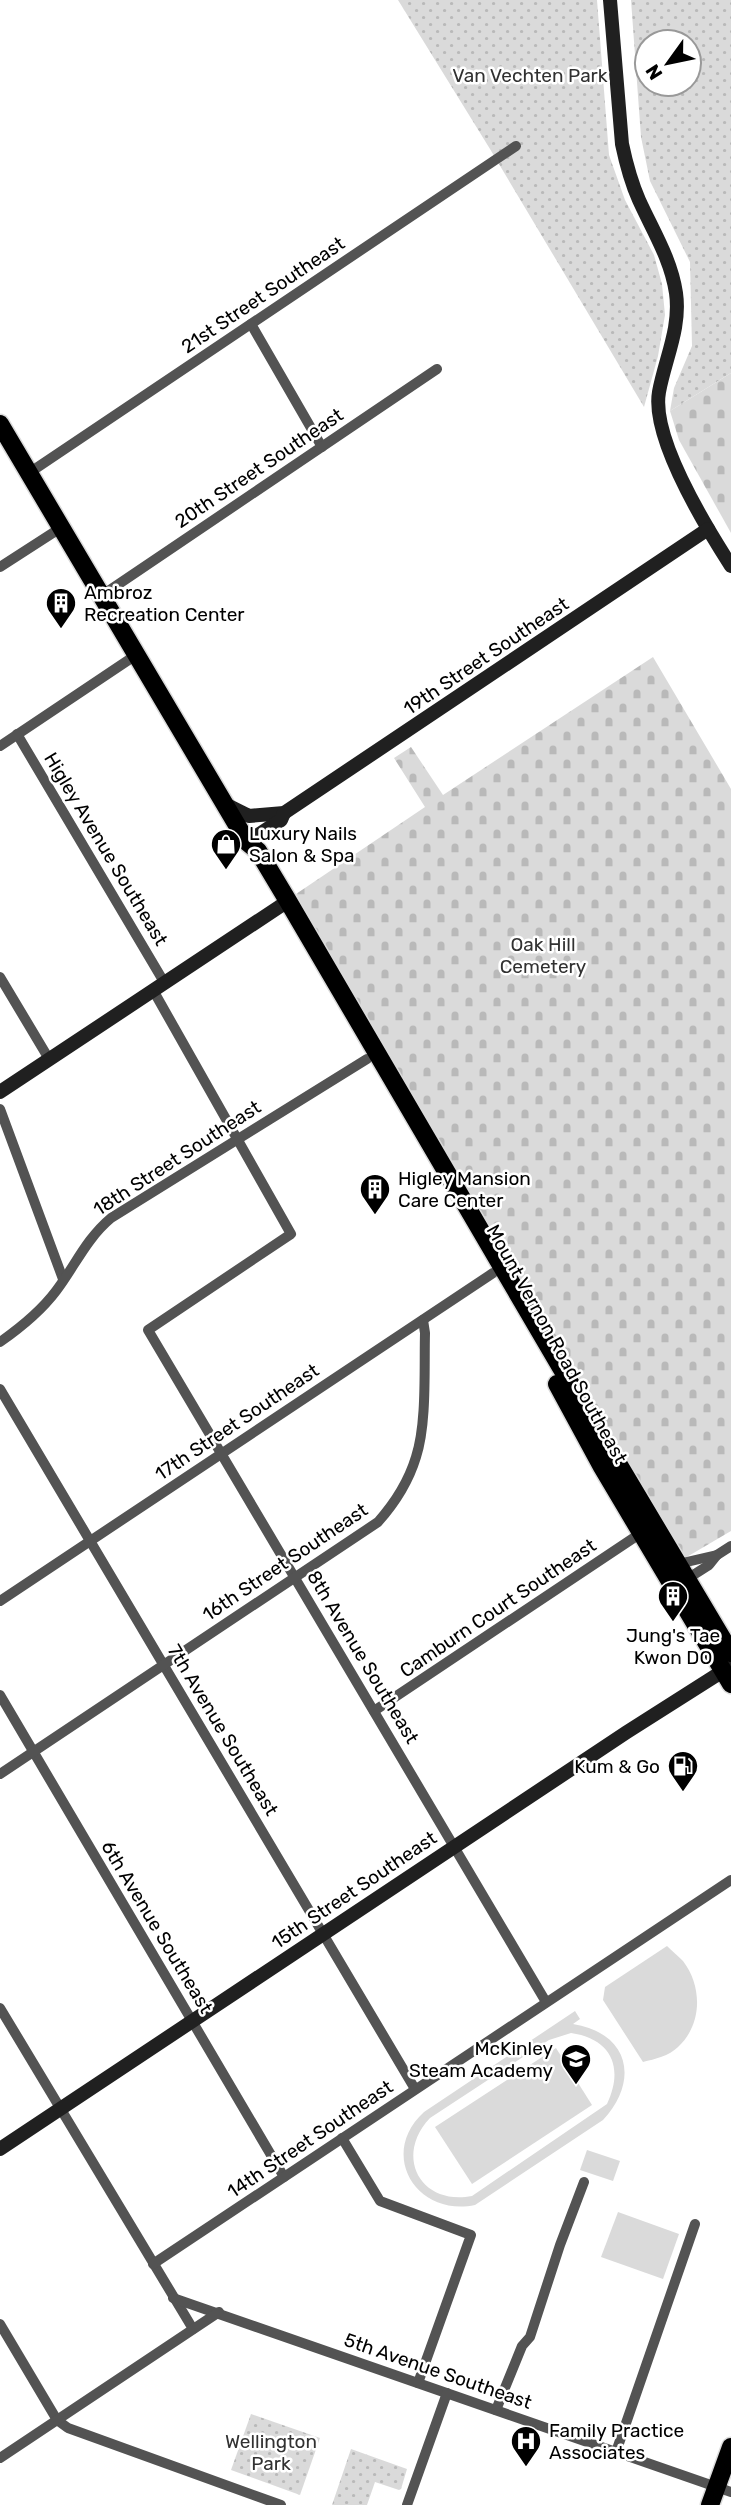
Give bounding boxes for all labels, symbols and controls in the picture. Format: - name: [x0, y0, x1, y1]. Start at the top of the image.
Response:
- north arrow: [633, 28, 703, 98]
- text: N: [641, 60, 668, 84]
- park label: Van Vechten Park: [452, 64, 608, 87]
- street label: 21st Street Southeast: [177, 231, 349, 358]
- street label: 20th Street Southeast: [171, 403, 348, 533]
- place label: Ambroz Recreation Center: [84, 581, 245, 626]
- building icon: Ambroz Recreation Center: [44, 586, 78, 630]
- street label: 19th Street Southeast: [399, 592, 573, 720]
- street label: Higley Avenue Southeast: [39, 748, 173, 950]
- place label: Luxury Nails Salon & Spa: [249, 822, 357, 867]
- shop icon: Luxury Nails Salon & Spa: [209, 827, 243, 871]
- park label: Oak Hill Cemetery: [500, 933, 586, 978]
- street label: 18th Street Southeast: [89, 1095, 265, 1221]
- place label: Higley Mansion Care Center: [398, 1167, 531, 1212]
- building icon: Higley Mansion Care Center: [358, 1172, 392, 1216]
- street label: Mount Vernon Road Southeast: [482, 1221, 633, 1468]
- street label: 17th Street Southeast: [151, 1358, 324, 1485]
- street label: 16th Street Southeast: [198, 1498, 372, 1626]
- street label: Camburn Court Southeast: [395, 1533, 601, 1682]
- street label: 8th Avenue Southeast: [302, 1566, 424, 1748]
- building icon: Jung's Tae Kwon DO: [656, 1579, 690, 1623]
- place label: Jung's Tae Kwon DO: [626, 1624, 720, 1669]
- street label: 7th Avenue Southeast: [163, 1640, 283, 1820]
- fuel station icon: Kum & Go: [666, 1749, 700, 1793]
- place label: Kum & Go: [574, 1755, 660, 1778]
- street label: 15th Street Southeast: [267, 1826, 441, 1954]
- street label: 6th Avenue Southeast: [96, 1837, 218, 2018]
- place label: McKinley Steam Academy: [409, 2037, 553, 2082]
- school or university icon: McKinley Steam Academy: [559, 2042, 593, 2086]
- street label: 14th Street Southeast: [223, 2075, 398, 2203]
- street label: 5th Avenue Southeast: [341, 2328, 535, 2414]
- place label: Family Practice Associates: [549, 2419, 684, 2464]
- hospital icon: Family Practice Associates: [509, 2424, 543, 2468]
- park label: Wellington Park: [225, 2430, 317, 2475]

